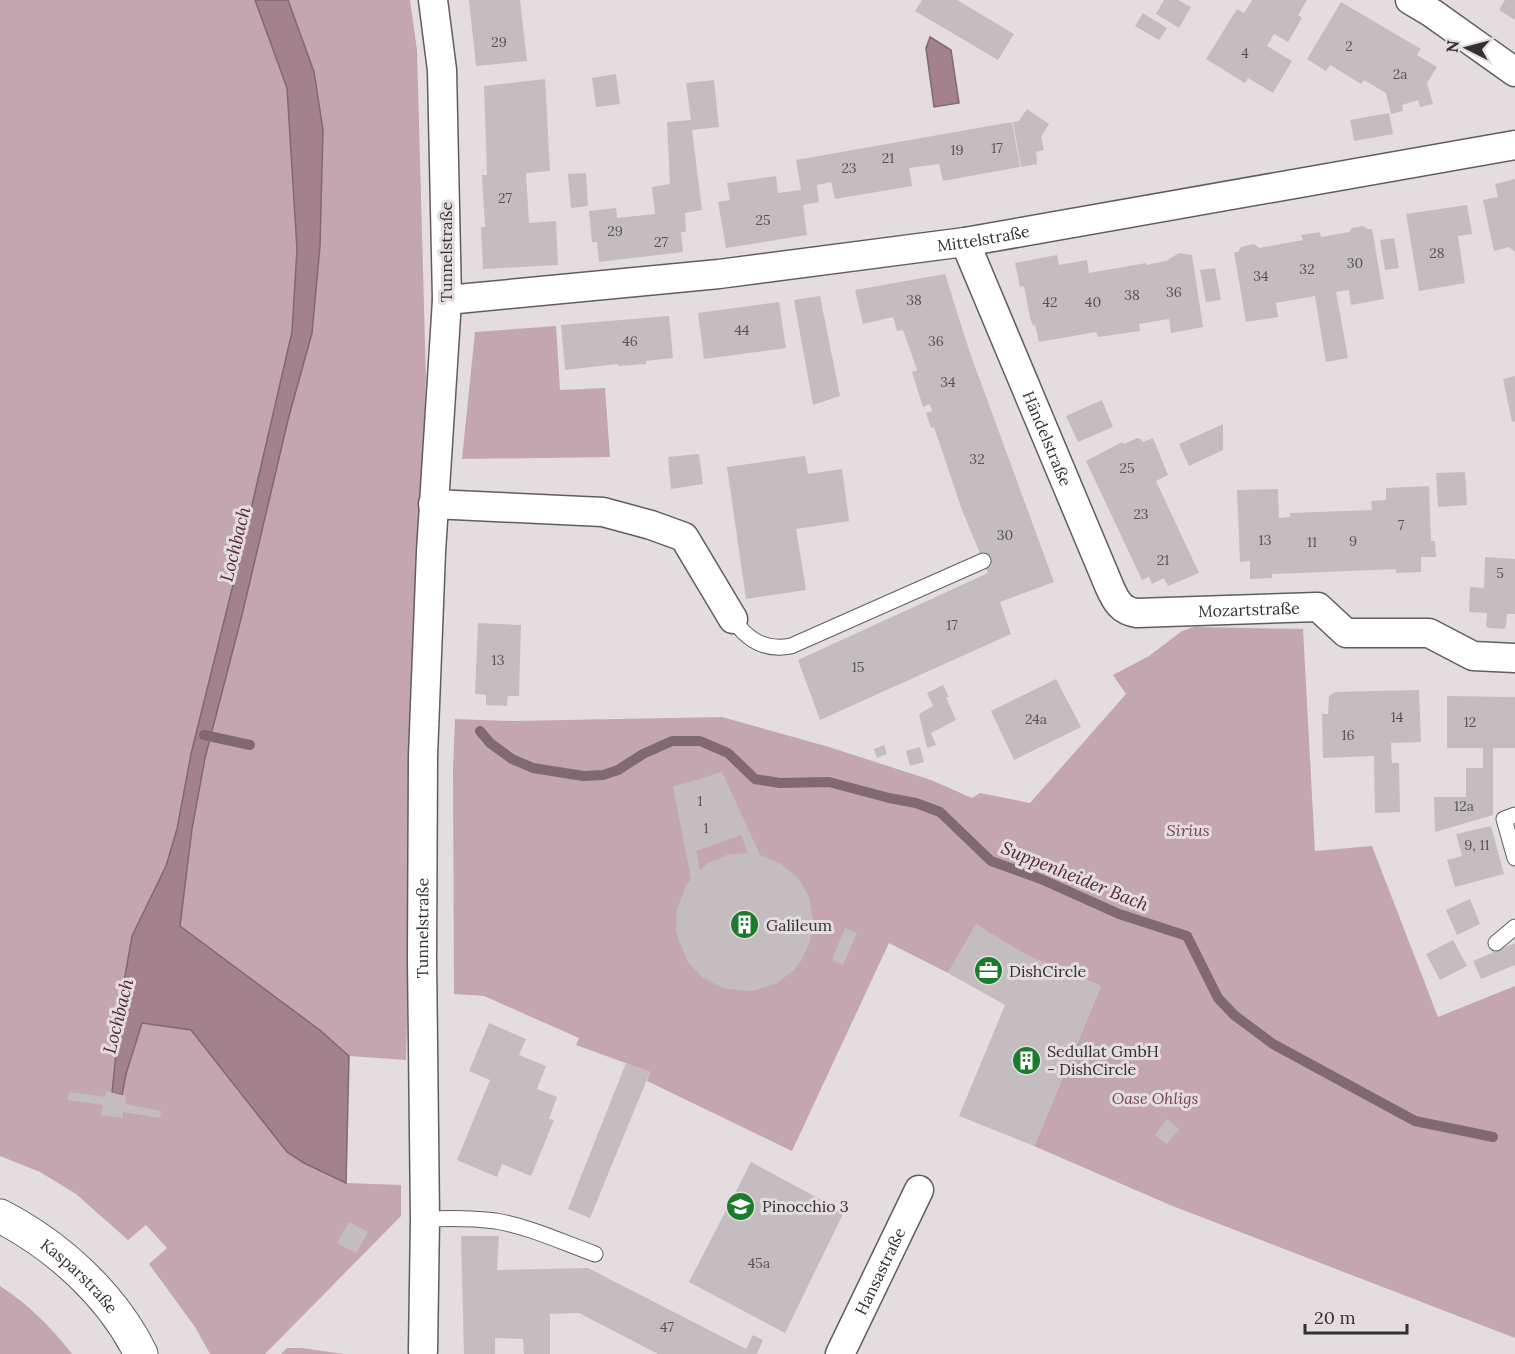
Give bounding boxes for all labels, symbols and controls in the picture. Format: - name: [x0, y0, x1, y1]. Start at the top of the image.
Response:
- north arrow: [1437, 18, 1497, 78]
- house number: 29: [491, 33, 507, 51]
- house number: 2: [1345, 37, 1353, 55]
- text: N: [1441, 39, 1463, 54]
- house number: 4: [1241, 44, 1249, 62]
- house number: 2a: [1393, 65, 1407, 83]
- house number: 17: [991, 139, 1003, 157]
- house number: 19: [950, 141, 964, 159]
- house number: 21: [882, 149, 894, 167]
- house number: 23: [841, 159, 857, 177]
- house number: 27: [498, 189, 513, 207]
- street label: Tunnelstraße: [436, 202, 456, 302]
- house number: 25: [755, 211, 771, 229]
- street label: Mittelstraße: [936, 221, 1031, 256]
- house number: 29: [607, 222, 623, 240]
- house number: 27: [654, 233, 669, 251]
- house number: 28: [1429, 244, 1445, 262]
- house number: 30: [1347, 254, 1363, 272]
- house number: 32: [1299, 260, 1315, 278]
- house number: 34: [1253, 267, 1269, 285]
- house number: 36: [1166, 283, 1182, 301]
- house number: 38: [1124, 286, 1140, 304]
- house number: 38: [906, 291, 922, 309]
- house number: 42: [1042, 293, 1058, 311]
- house number: 40: [1085, 293, 1101, 311]
- house number: 44: [734, 321, 750, 339]
- house number: 46: [622, 332, 638, 350]
- house number: 36: [928, 332, 944, 350]
- house number: 34: [940, 373, 956, 391]
- street label: Händelstraße: [1019, 388, 1076, 489]
- house number: 32: [969, 450, 985, 468]
- house number: 25: [1119, 459, 1135, 477]
- water label: Lochbach: [215, 503, 256, 584]
- house number: 23: [1133, 505, 1149, 523]
- house number: 7: [1398, 516, 1405, 534]
- house number: 30: [997, 526, 1013, 544]
- house number: 13: [1259, 531, 1272, 549]
- house number: 9: [1349, 532, 1357, 550]
- house number: 11: [1307, 533, 1317, 551]
- house number: 21: [1157, 551, 1169, 569]
- house number: 5: [1496, 564, 1504, 582]
- street label: Mozartstraße: [1198, 598, 1301, 621]
- house number: 17: [946, 616, 958, 634]
- house number: 13: [492, 651, 505, 669]
- house number: 15: [852, 658, 864, 676]
- house number: 14: [1391, 708, 1404, 726]
- house number: 24a: [1025, 710, 1047, 728]
- house number: 12: [1464, 713, 1476, 731]
- house number: 16: [1341, 726, 1355, 744]
- house number: 1: [697, 792, 703, 810]
- house number: 12a: [1454, 797, 1474, 815]
- house number: 1: [703, 819, 709, 837]
- park label: Sirius: [1166, 820, 1210, 840]
- water label: Suppenheider Bach: [998, 836, 1153, 916]
- house number: 9, 11: [1464, 836, 1490, 854]
- street label: Tunnelstraße: [412, 877, 432, 978]
- building icon: Galileum: [729, 909, 761, 941]
- place label: Galileum: [766, 915, 832, 935]
- office icon: DishCircle: [972, 955, 1004, 987]
- place label: DishCircle: [1009, 961, 1087, 981]
- water label: Lochbach: [98, 975, 139, 1056]
- place label: Sedullat GmbH - DishCircle: [1047, 1041, 1159, 1079]
- building icon: Sedullat GmbH - DishCircle: [1010, 1044, 1042, 1076]
- park label: Oase Ohligs: [1112, 1088, 1198, 1108]
- school or university icon: Pinocchio 3: [725, 1190, 757, 1222]
- place label: Pinocchio 3: [762, 1196, 849, 1216]
- street label: Hansastraße: [850, 1224, 910, 1318]
- street label: Kasparstraße: [37, 1234, 122, 1317]
- house number: 45a: [748, 1254, 770, 1272]
- scale bar: [1305, 1297, 1407, 1335]
- text: 20 m: [1314, 1306, 1356, 1329]
- house number: 47: [660, 1318, 675, 1336]

